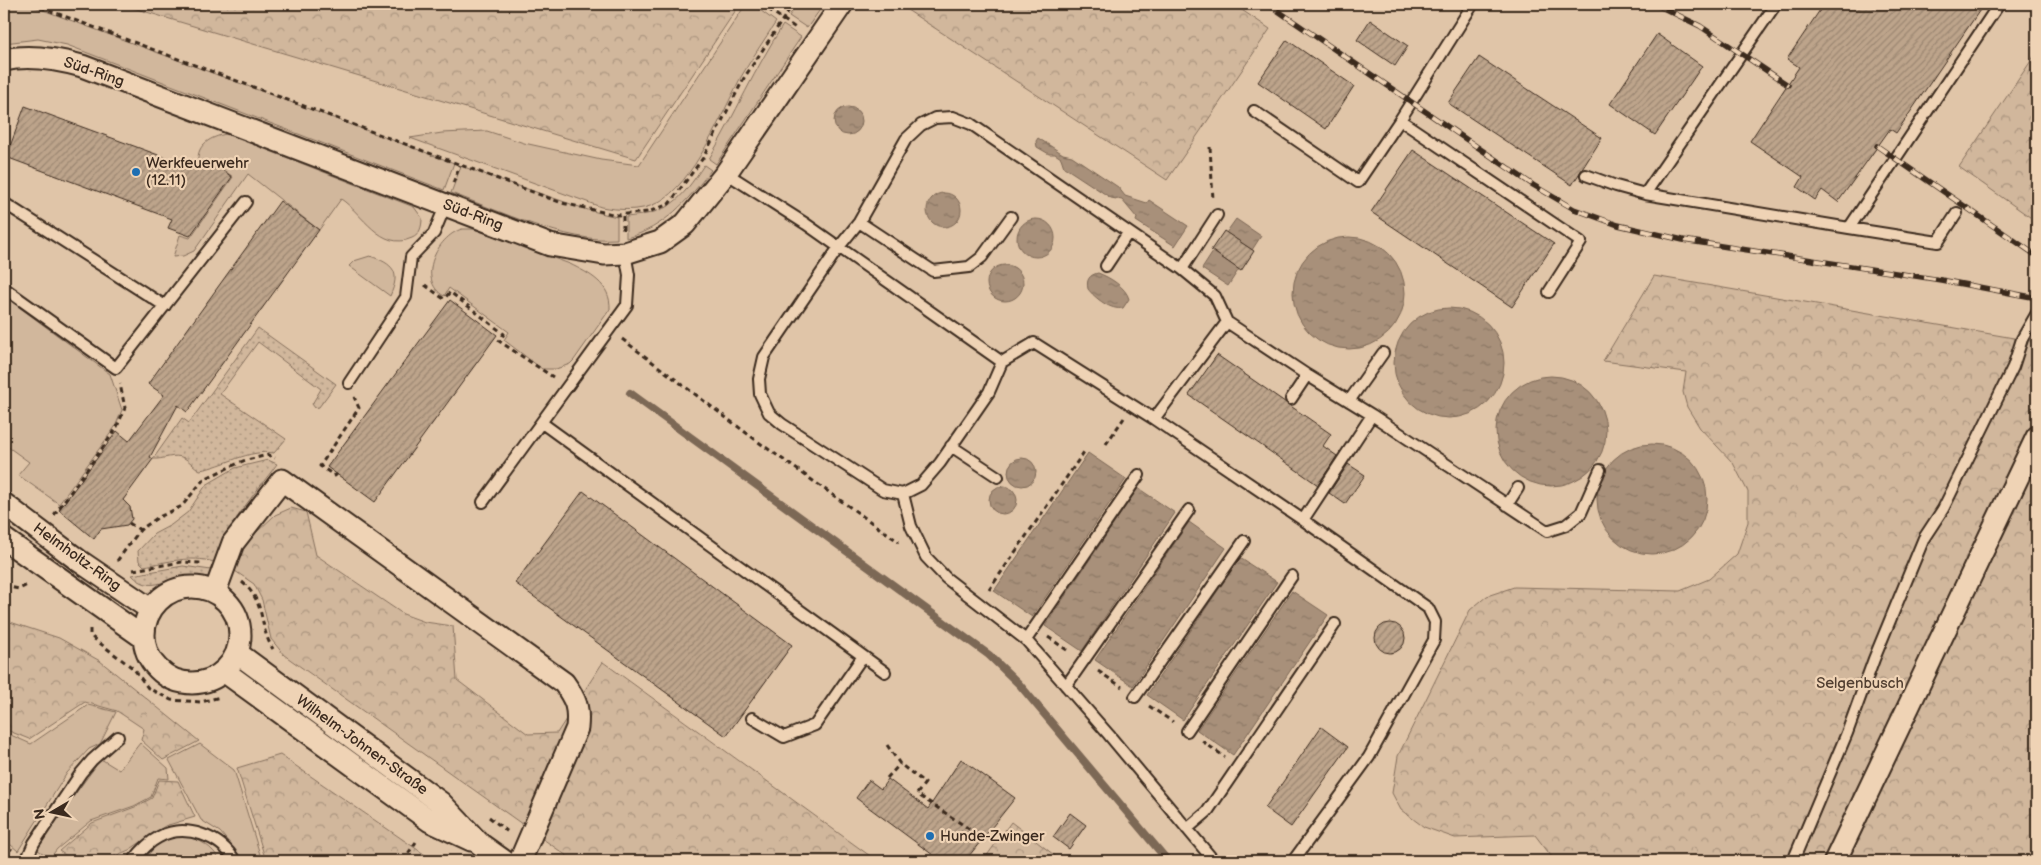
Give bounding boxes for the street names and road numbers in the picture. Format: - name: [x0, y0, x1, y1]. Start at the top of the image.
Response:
- street label: Süd-Ring: [61, 53, 127, 91]
- street label: Süd-Ring: [440, 195, 506, 235]
- street label: Helmholtz-Ring: [29, 519, 125, 595]
- street label: Wilhelm-Johnen-Straße: [292, 691, 432, 799]

